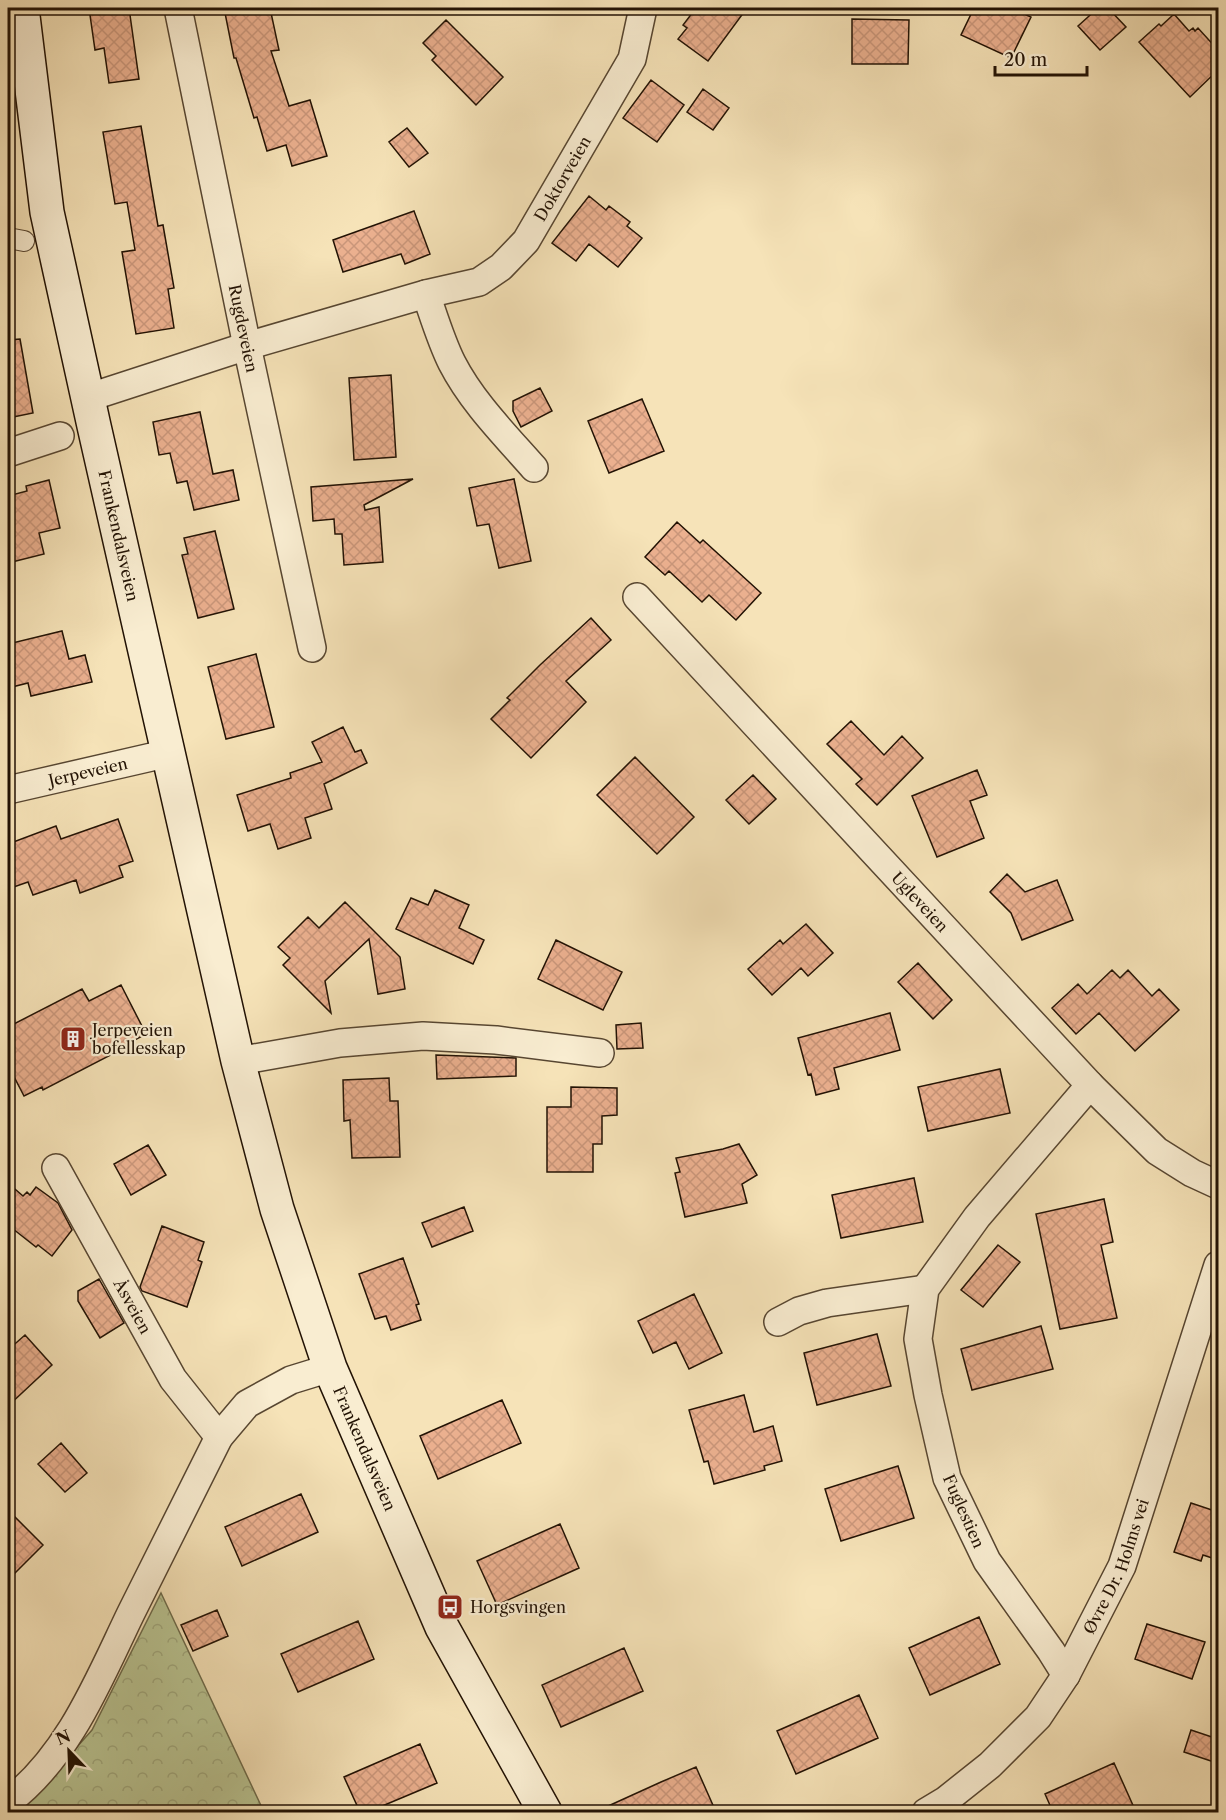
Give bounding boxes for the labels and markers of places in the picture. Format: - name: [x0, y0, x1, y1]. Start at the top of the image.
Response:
- place label: Jerpeveien bofellesskap: [89, 1020, 186, 1058]
- building icon: Jerpeveien bofellesskap: [58, 1024, 88, 1054]
- bus stop icon: Horgsvingen: [435, 1592, 465, 1622]
- place label: Horgsvingen: [470, 1597, 566, 1617]

